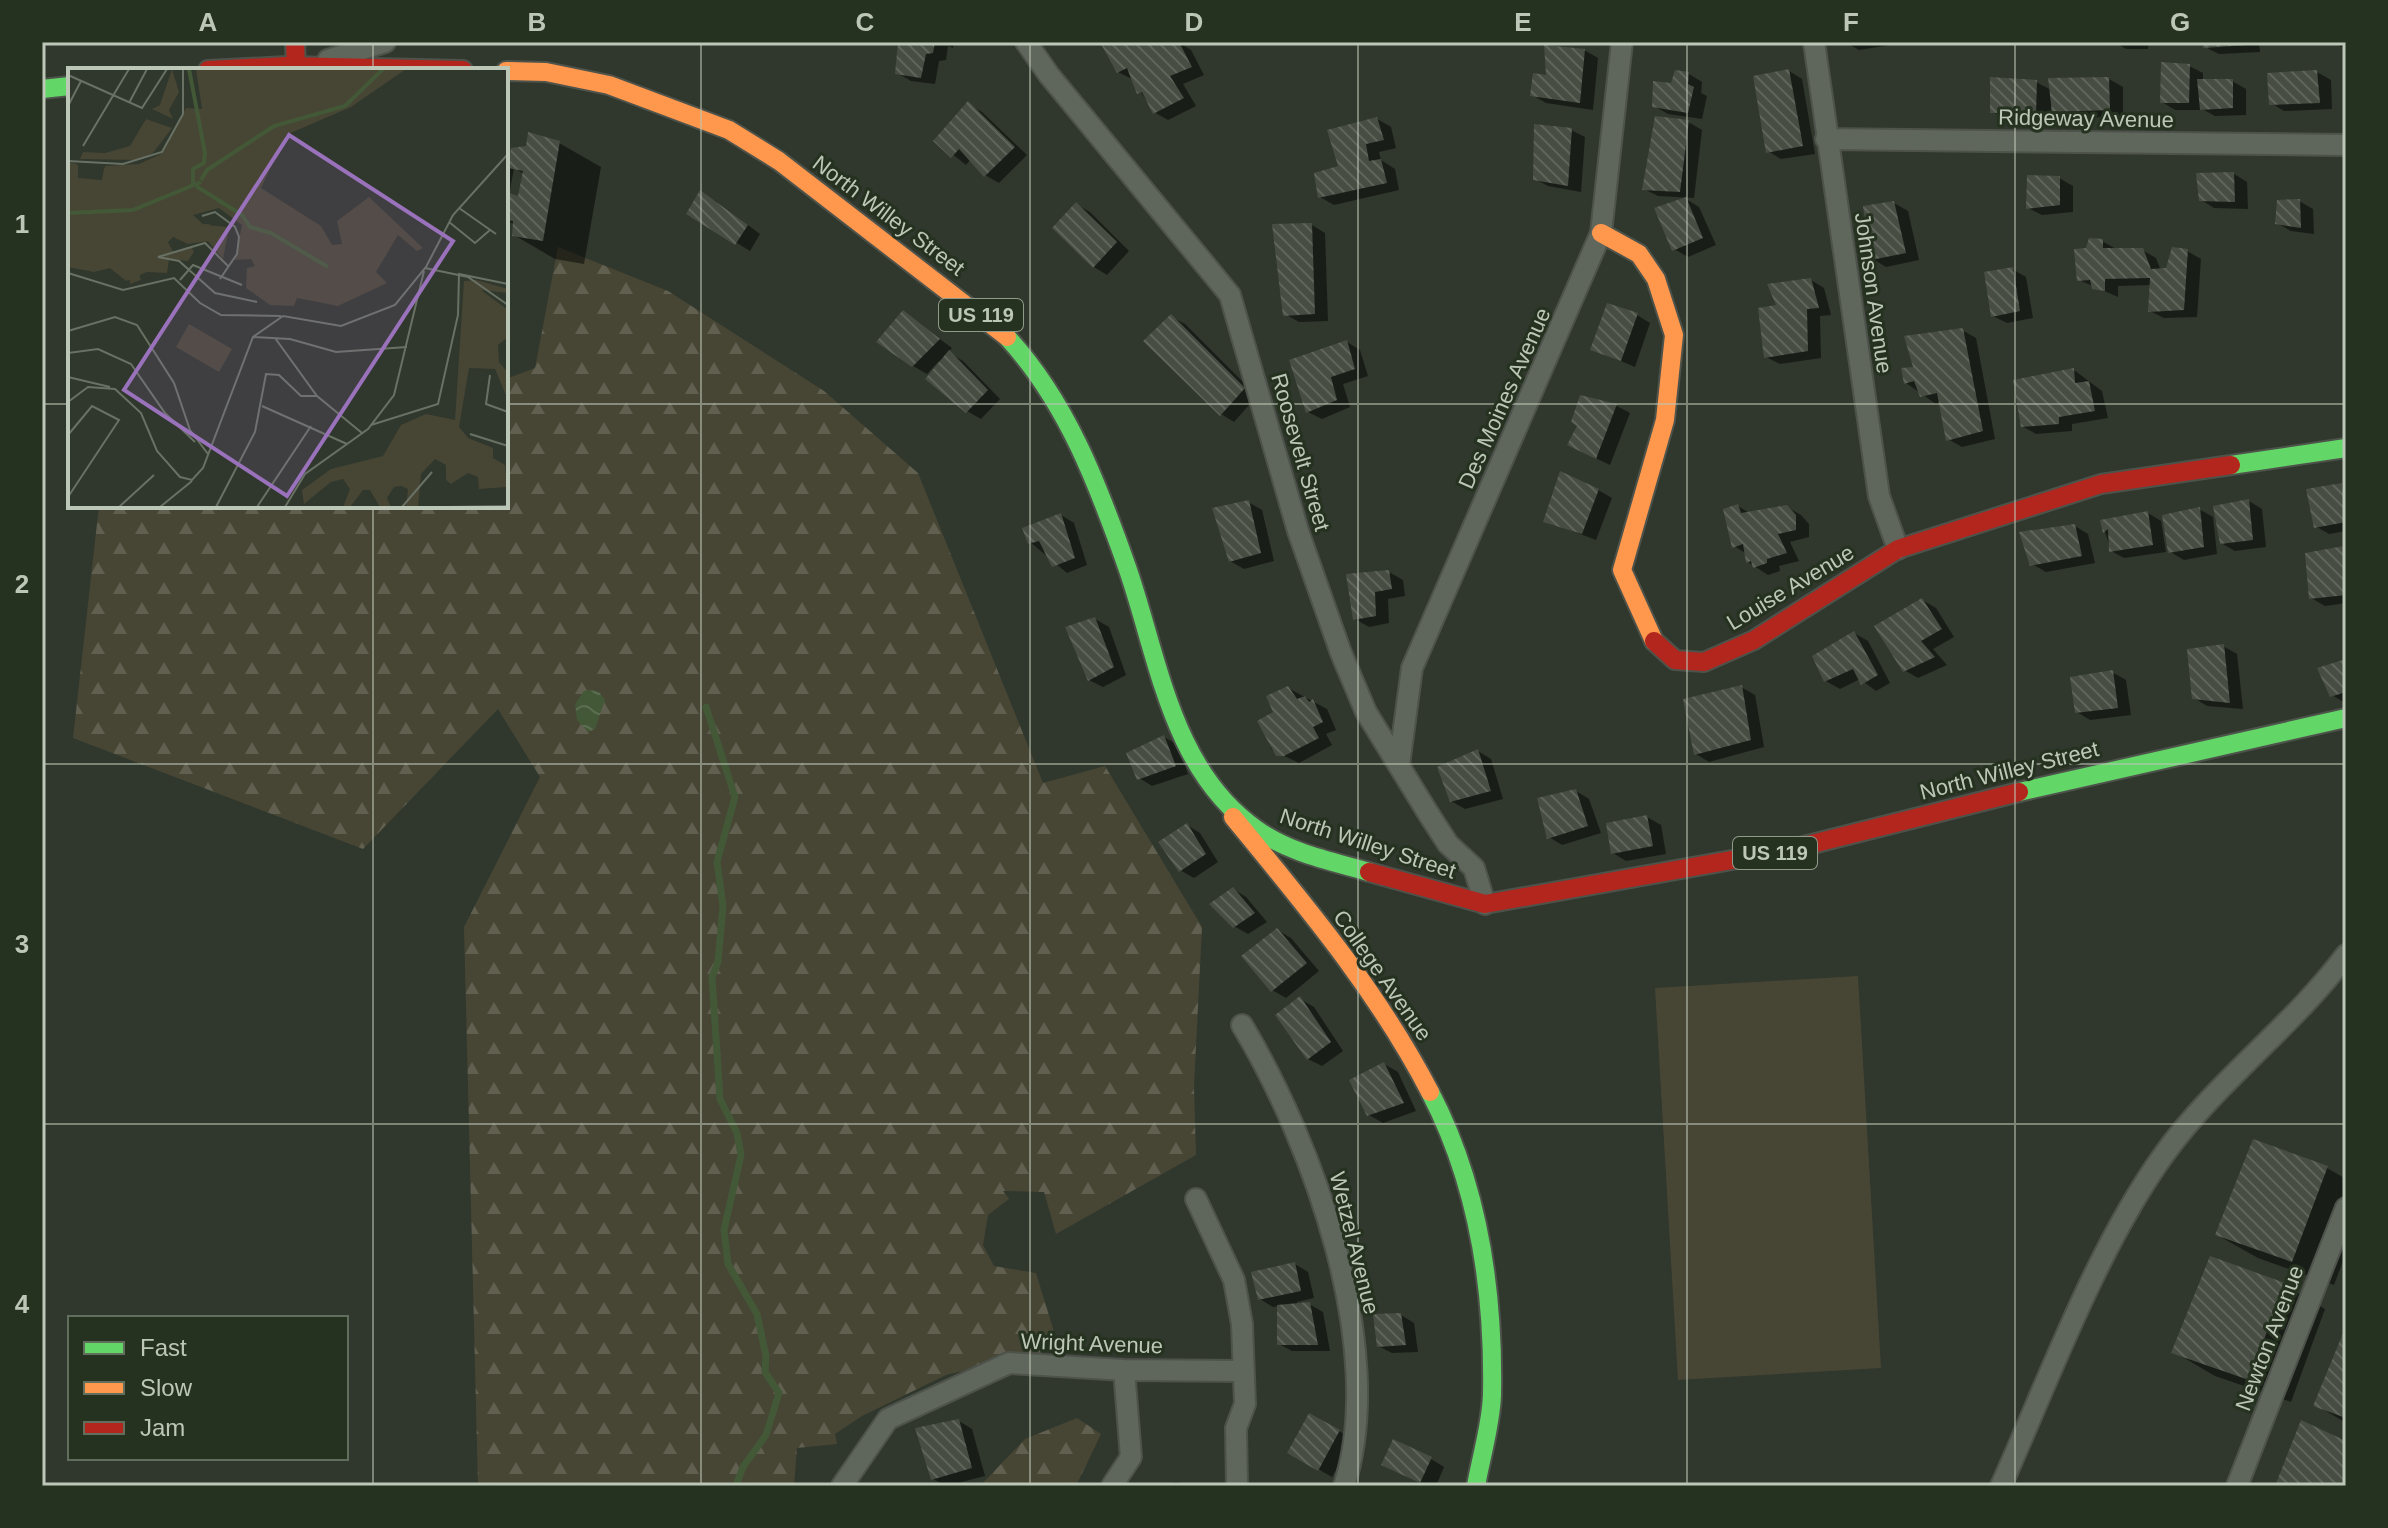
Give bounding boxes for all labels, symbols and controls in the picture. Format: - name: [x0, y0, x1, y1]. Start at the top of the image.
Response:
- text: A: [199, 7, 218, 37]
- text: B: [528, 7, 546, 37]
- text: C: [856, 7, 875, 37]
- text: D: [1185, 7, 1203, 37]
- text: E: [1514, 7, 1532, 37]
- text: F: [1843, 7, 1859, 37]
- text: G: [2170, 7, 2190, 37]
- inset map: [68, 68, 508, 508]
- street label: Ridgeway Avenue: [1998, 104, 2174, 133]
- street label: North Willey Street: [808, 150, 969, 281]
- text: 1: [15, 209, 29, 239]
- street label: Johnson Avenue: [1850, 211, 1897, 375]
- road number: US 119: [939, 299, 1023, 331]
- street label: Des Moines Avenue: [1453, 304, 1556, 492]
- street label: Roosevelt Street: [1266, 371, 1335, 534]
- street label: Louise Avenue: [1722, 540, 1858, 635]
- text: 2: [15, 569, 29, 599]
- street label: North Willey Street: [1917, 736, 2101, 805]
- street label: North Willey Street: [1277, 803, 1459, 884]
- road number: US 119: [1733, 837, 1817, 869]
- street label: College Avenue: [1328, 905, 1437, 1045]
- text: 3: [15, 929, 29, 959]
- street label: Wetzel Avenue: [1325, 1169, 1384, 1317]
- street label: Newton Avenue: [2230, 1262, 2309, 1414]
- text: 4: [15, 1289, 30, 1319]
- legend: [68, 1316, 348, 1460]
- street label: Wright Avenue: [1020, 1329, 1164, 1358]
- text: Fast: [140, 1334, 187, 1361]
- text: Slow: [140, 1374, 193, 1401]
- text: Jam: [140, 1414, 185, 1441]

